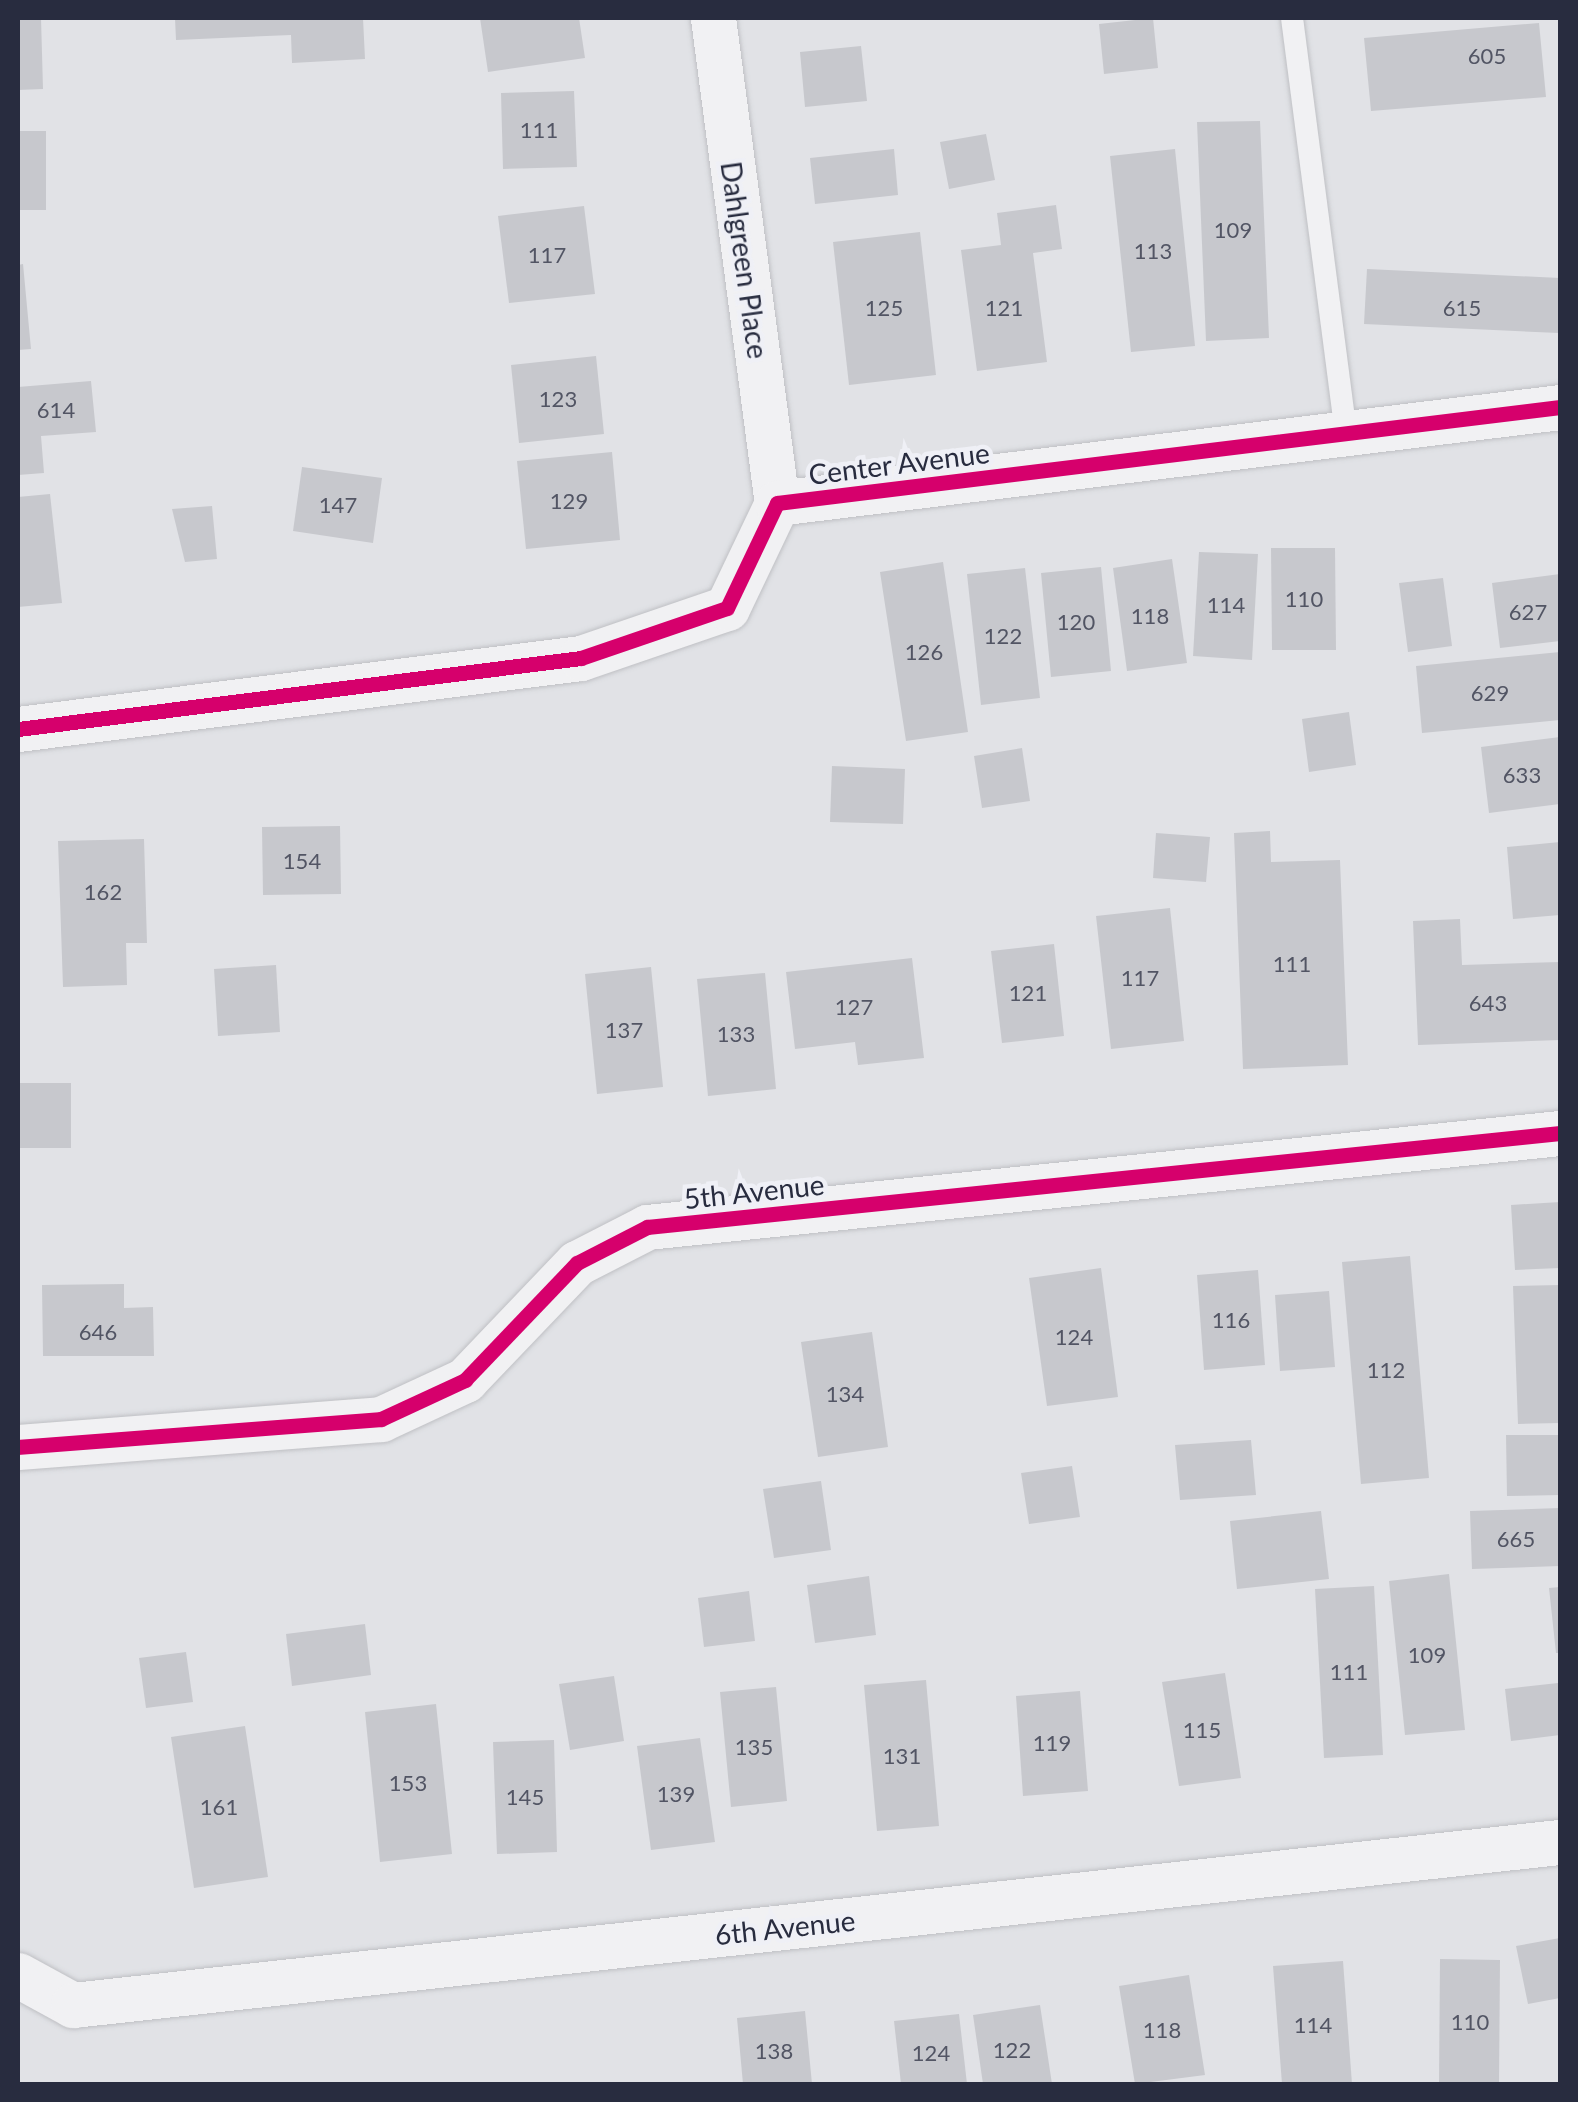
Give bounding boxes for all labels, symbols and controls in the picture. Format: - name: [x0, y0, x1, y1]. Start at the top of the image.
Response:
- house number: 605: [1468, 43, 1506, 69]
- house number: 111: [520, 117, 558, 143]
- street label: Dahlgreen Place: [715, 159, 775, 361]
- house number: 109: [1214, 217, 1252, 243]
- house number: 113: [1134, 238, 1172, 264]
- house number: 117: [528, 242, 566, 268]
- house number: 125: [865, 295, 903, 321]
- house number: 121: [985, 295, 1023, 321]
- house number: 615: [1443, 295, 1481, 321]
- house number: 123: [539, 386, 577, 412]
- house number: 614: [37, 397, 75, 423]
- street label: Center Avenue: [806, 435, 992, 491]
- house number: 129: [550, 488, 588, 514]
- house number: 147: [319, 492, 357, 518]
- house number: 110: [1285, 586, 1323, 612]
- house number: 114: [1207, 592, 1245, 618]
- house number: 627: [1509, 599, 1547, 625]
- house number: 118: [1131, 603, 1169, 629]
- house number: 120: [1057, 609, 1095, 635]
- house number: 122: [984, 623, 1022, 649]
- house number: 126: [905, 639, 943, 665]
- house number: 629: [1471, 680, 1509, 706]
- house number: 633: [1503, 762, 1541, 788]
- house number: 154: [283, 848, 321, 874]
- house number: 162: [84, 879, 122, 905]
- house number: 111: [1273, 951, 1311, 977]
- house number: 117: [1121, 965, 1159, 991]
- house number: 121: [1009, 980, 1047, 1006]
- house number: 643: [1469, 990, 1507, 1016]
- house number: 127: [835, 994, 873, 1020]
- house number: 137: [605, 1017, 643, 1043]
- house number: 133: [717, 1021, 755, 1047]
- street label: 5th Avenue: [682, 1167, 826, 1215]
- house number: 116: [1212, 1307, 1250, 1333]
- house number: 646: [79, 1319, 117, 1345]
- house number: 124: [1055, 1324, 1093, 1350]
- house number: 112: [1367, 1357, 1405, 1383]
- house number: 134: [826, 1381, 864, 1407]
- house number: 665: [1497, 1526, 1535, 1552]
- house number: 109: [1408, 1642, 1446, 1668]
- house number: 111: [1330, 1659, 1368, 1685]
- house number: 115: [1183, 1717, 1221, 1743]
- house number: 119: [1033, 1730, 1071, 1756]
- house number: 135: [735, 1734, 773, 1760]
- house number: 131: [883, 1743, 921, 1769]
- house number: 153: [389, 1770, 427, 1796]
- house number: 139: [657, 1781, 695, 1807]
- house number: 145: [506, 1784, 544, 1810]
- house number: 161: [200, 1794, 238, 1820]
- street label: 6th Avenue: [713, 1903, 857, 1951]
- house number: 110: [1451, 2009, 1489, 2035]
- house number: 114: [1294, 2012, 1332, 2038]
- house number: 118: [1143, 2017, 1181, 2043]
- house number: 122: [993, 2037, 1031, 2063]
- house number: 138: [755, 2038, 793, 2064]
- house number: 124: [912, 2040, 950, 2066]

